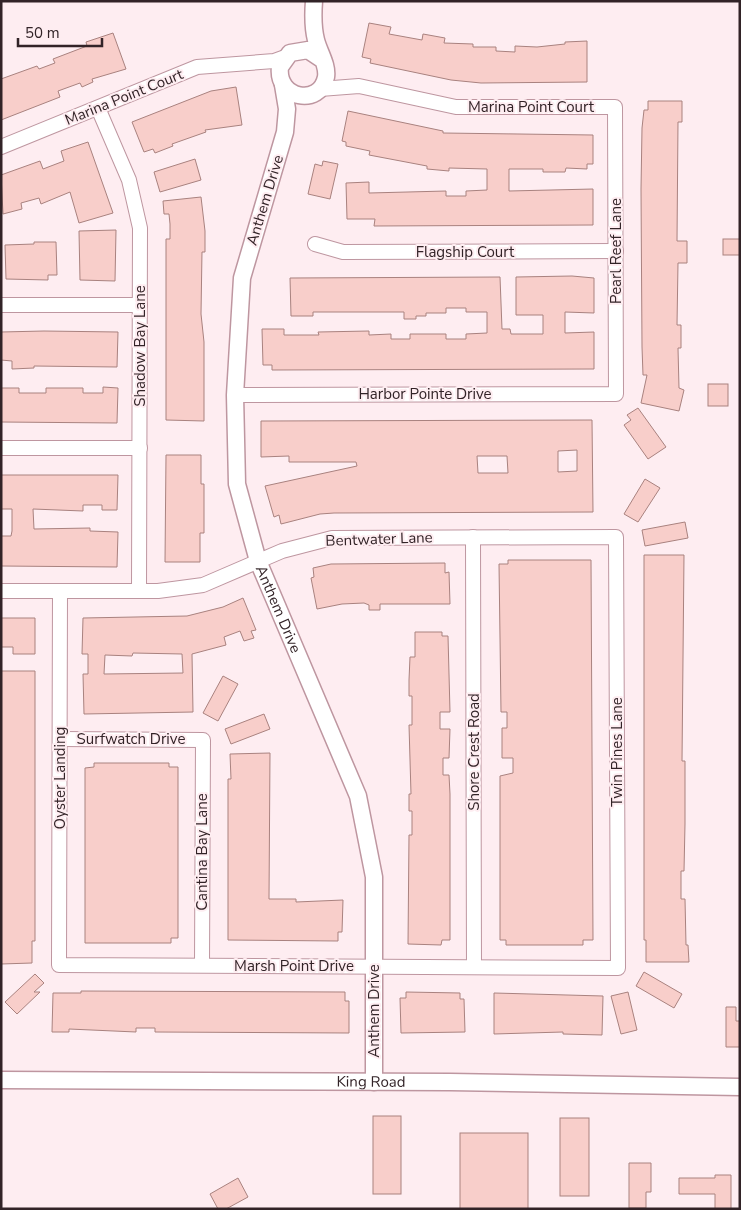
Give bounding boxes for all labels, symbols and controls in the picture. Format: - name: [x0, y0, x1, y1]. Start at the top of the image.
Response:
- scale bar: [18, 15, 101, 47]
- text: 50 m: [25, 23, 60, 43]
- street label: Marina Point Court: [62, 64, 187, 130]
- street label: Marina Point Court: [468, 97, 595, 117]
- street label: Anthem Drive: [242, 152, 288, 248]
- street label: Pearl Reef Lane: [606, 198, 626, 304]
- street label: Flagship Court: [416, 242, 515, 262]
- street label: Shadow Bay Lane: [130, 285, 150, 407]
- street label: Harbor Pointe Drive: [358, 384, 492, 404]
- street label: Bentwater Lane: [325, 527, 433, 551]
- street label: Anthem Drive: [251, 562, 306, 656]
- street label: Shore Crest Road: [464, 693, 484, 811]
- street label: Twin Pines Lane: [607, 697, 627, 807]
- street label: Oyster Landing: [50, 727, 70, 829]
- street label: Surfwatch Drive: [77, 729, 185, 749]
- street label: Cantina Bay Lane: [192, 793, 212, 911]
- street label: Marsh Point Drive: [234, 956, 354, 976]
- street label: Anthem Drive: [364, 964, 384, 1058]
- street label: King Road: [336, 1071, 406, 1092]

